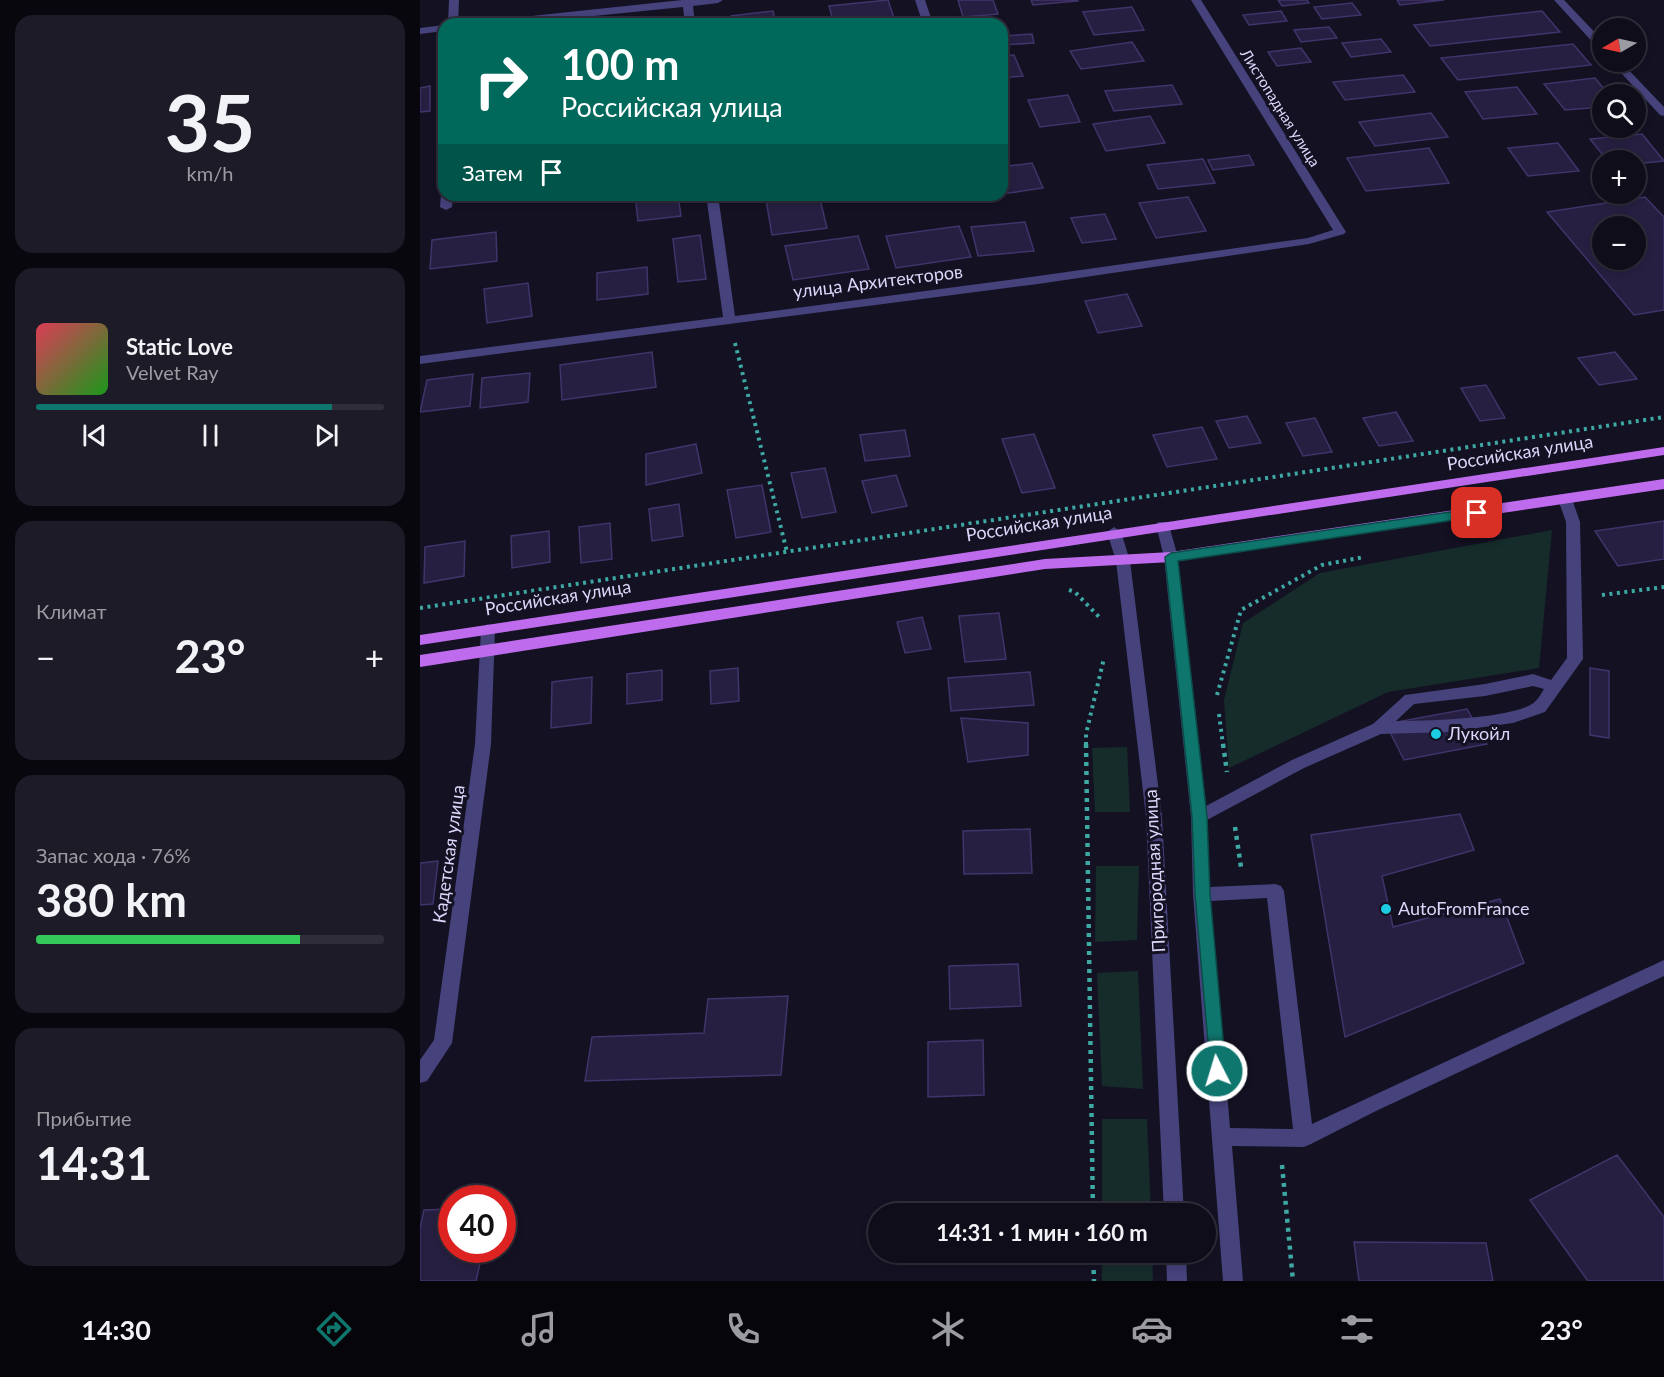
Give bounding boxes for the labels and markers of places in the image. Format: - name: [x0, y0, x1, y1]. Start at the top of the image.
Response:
- pin: [1451, 487, 1502, 538]
- place label: Лукойл: [1447, 722, 1510, 744]
- marker: Лукойл: [1429, 727, 1443, 741]
- place label: AutoFromFrance: [1398, 897, 1530, 919]
- marker: AutoFromFrance: [1379, 902, 1393, 916]

